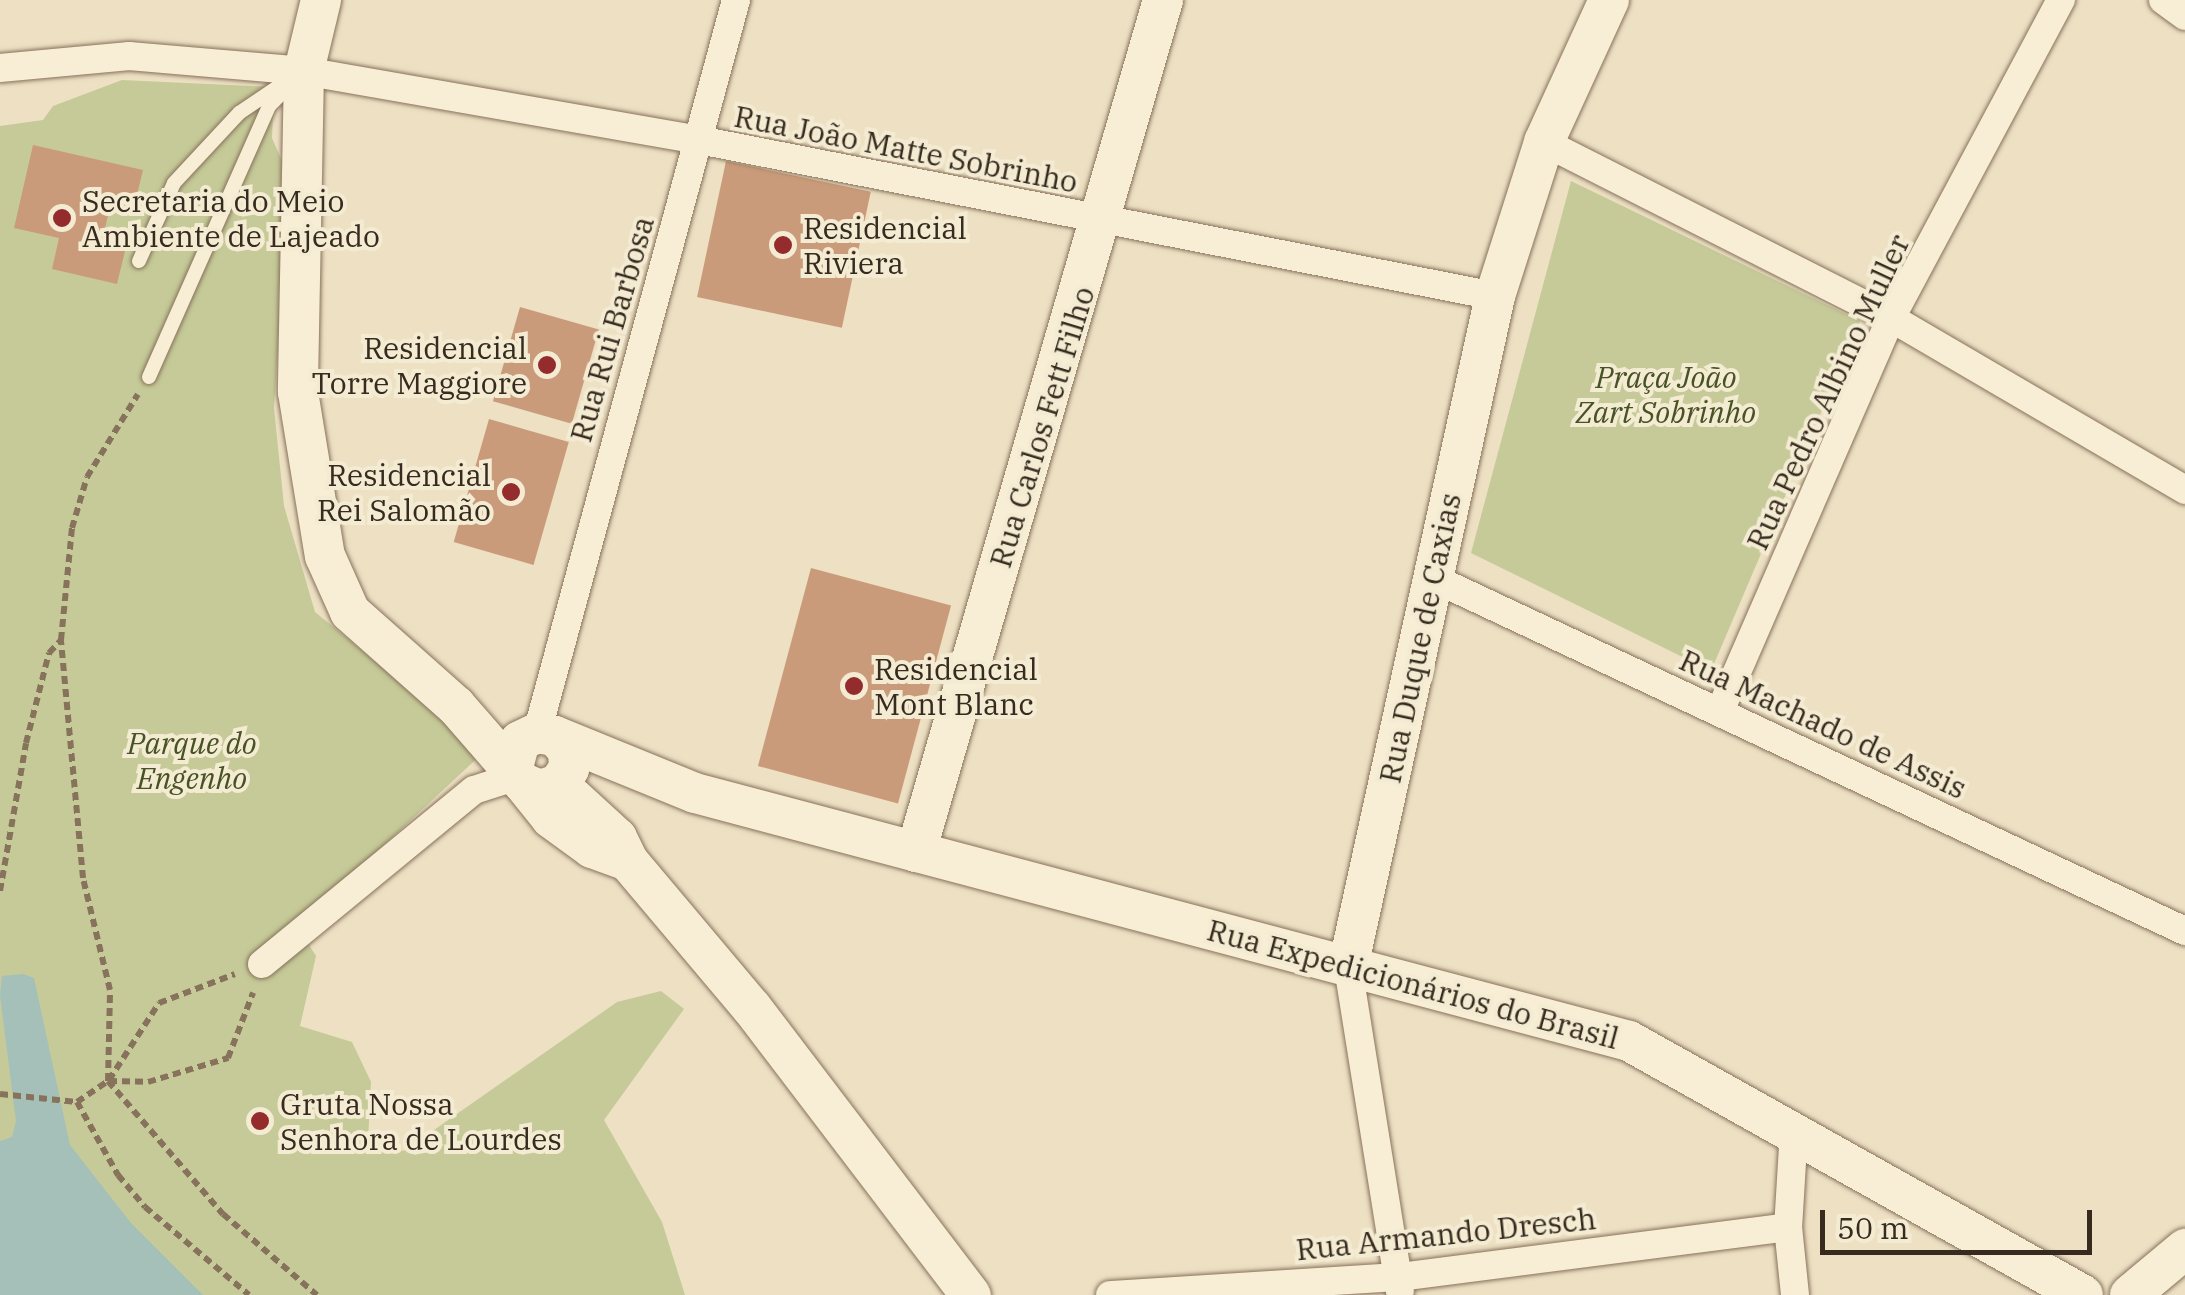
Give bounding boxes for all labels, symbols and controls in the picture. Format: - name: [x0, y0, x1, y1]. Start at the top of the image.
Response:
- street label: Rua João Matte Sobrinho: [731, 98, 1081, 200]
- place label: Secretaria do Meio Ambiente de Lajeado: [82, 183, 380, 254]
- marker: Secretaria do Meio Ambiente de Lajeado: [51, 207, 73, 229]
- place label: Residencial Riviera: [803, 210, 967, 280]
- street label: Rua Rui Barbosa: [563, 212, 661, 446]
- street label: Rua Pedro Albino Muller: [1739, 229, 1917, 555]
- marker: Residencial Riviera: [772, 234, 794, 256]
- street label: Rua Carlos Fett Filho: [982, 282, 1102, 572]
- place label: Residencial Torre Maggiore: [311, 330, 527, 400]
- marker: Residencial Torre Maggiore: [536, 354, 558, 376]
- park label: Praça João Zart Sobrinho: [1576, 359, 1756, 430]
- place label: Residencial Rei Salomão: [317, 457, 491, 528]
- marker: Residencial Rei Salomão: [500, 481, 522, 503]
- street label: Rua Duque de Caxias: [1372, 490, 1468, 786]
- street label: Rua Machado de Assis: [1674, 642, 1972, 806]
- place label: Residencial Mont Blanc: [874, 651, 1038, 722]
- marker: Residencial Mont Blanc: [843, 675, 865, 697]
- park label: Parque do Engenho: [127, 725, 257, 796]
- street label: Rua Expedicionários do Brasil: [1203, 912, 1623, 1056]
- place label: Gruta Nossa Senhora de Lourdes: [280, 1086, 562, 1156]
- marker: Gruta Nossa Senhora de Lourdes: [249, 1110, 271, 1132]
- scale bar: [1825, 1190, 2098, 1252]
- street label: Rua Armando Dresch: [1294, 1200, 1598, 1268]
- text: 50 m: [1837, 1208, 1909, 1247]

